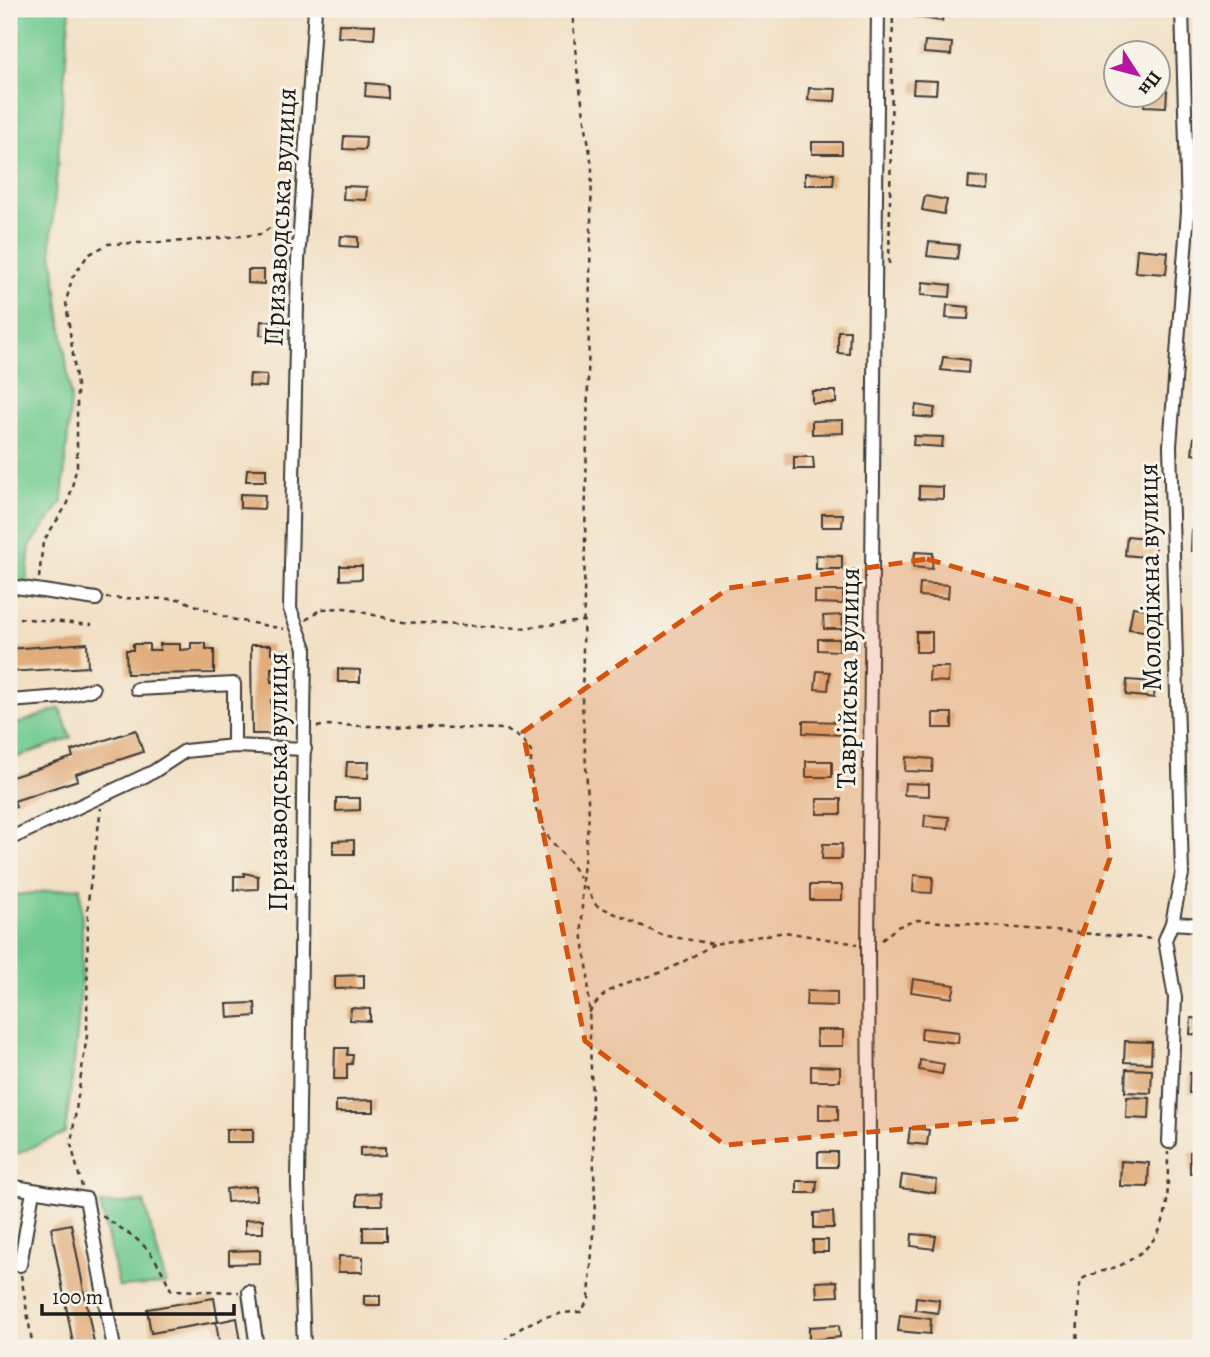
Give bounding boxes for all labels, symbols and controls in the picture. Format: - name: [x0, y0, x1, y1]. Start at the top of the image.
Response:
- north arrow: [1102, 38, 1172, 108]
- text: Пн: [1132, 66, 1168, 101]
- street label: Призаводська вулиця: [254, 87, 306, 348]
- street label: Молодіжна вулиця: [1129, 463, 1171, 691]
- street label: Таврійська вулиця: [827, 567, 869, 789]
- street label: Призаводська вулиця: [259, 652, 297, 912]
- scale bar: [42, 1273, 234, 1317]
- text: 100 m: [52, 1283, 103, 1311]

